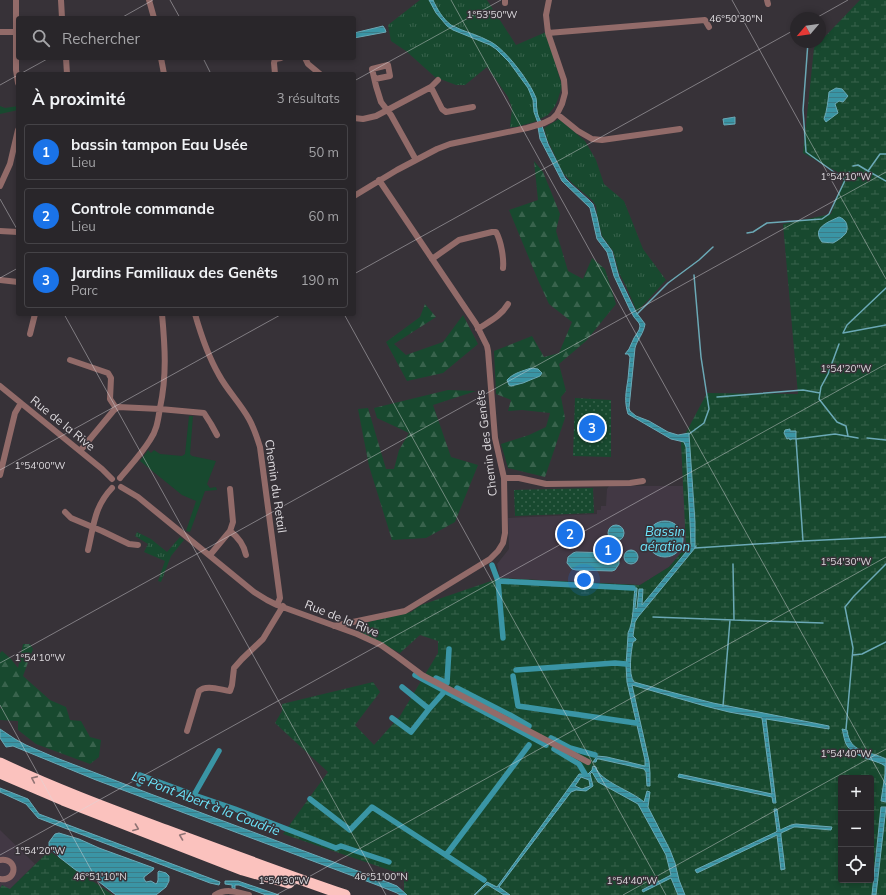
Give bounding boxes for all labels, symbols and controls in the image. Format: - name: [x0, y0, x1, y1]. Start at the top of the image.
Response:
- text: 1°53'50"W: [467, 8, 517, 21]
- text: 46°50'30"N: [709, 12, 763, 25]
- north arrow: [790, 12, 826, 48]
- search box: [16, 16, 356, 60]
- icon: search: [30, 27, 52, 49]
- text: Rechercher: [62, 29, 140, 48]
- text: À proximité: [32, 88, 126, 109]
- text: 3 résultats: [277, 90, 340, 106]
- text: bassin tampon Eau Usée: [71, 135, 248, 154]
- text: 1: [42, 144, 50, 160]
- text: 50 m: [309, 144, 339, 160]
- text: Lieu: [71, 154, 96, 170]
- text: 1°54'10"W: [821, 170, 871, 183]
- text: Controle commande: [71, 199, 214, 218]
- text: 2: [42, 208, 50, 224]
- text: 60 m: [309, 208, 339, 224]
- text: Lieu: [71, 218, 96, 234]
- text: Jardins Familiaux des Genêts: [71, 263, 278, 282]
- text: 3: [42, 272, 50, 288]
- text: 190 m: [301, 272, 339, 288]
- text: Parc: [71, 282, 98, 298]
- text: 1°54'20"W: [821, 362, 871, 375]
- street label: Chemin des Genêts: [472, 389, 500, 497]
- street label: Rue de la Rive: [28, 392, 98, 454]
- pin: 3: [579, 413, 605, 443]
- street label: Chemin du Retail: [262, 438, 290, 534]
- text: 1°54'00"W: [15, 459, 65, 472]
- pin: 2: [557, 519, 583, 549]
- water label: Bassin aération: [640, 523, 690, 554]
- pin: 1: [595, 535, 621, 565]
- text: 1°54'30"W: [821, 555, 871, 568]
- your location: [574, 570, 594, 590]
- street label: Rue de la Rive: [303, 596, 381, 640]
- text: 1°54'10"W: [15, 651, 65, 664]
- text: 1°54'40"W: [821, 747, 871, 760]
- water label: Le Pont Abert à la Coudrie: [130, 767, 282, 839]
- one-way arrow: [31, 775, 38, 783]
- map controls: [838, 775, 874, 883]
- button: +: [838, 775, 874, 811]
- button: −: [838, 811, 874, 847]
- one-way arrow: [133, 824, 140, 832]
- one-way arrow: [178, 832, 185, 840]
- text: 1°54'20"W: [15, 844, 65, 857]
- button: locate: [838, 847, 874, 883]
- text: 46°51'10"N: [73, 870, 127, 883]
- text: 46°51'00"N: [354, 870, 408, 883]
- text: 1°54'30"W: [259, 874, 309, 887]
- text: 1°54'40"W: [607, 874, 657, 887]

